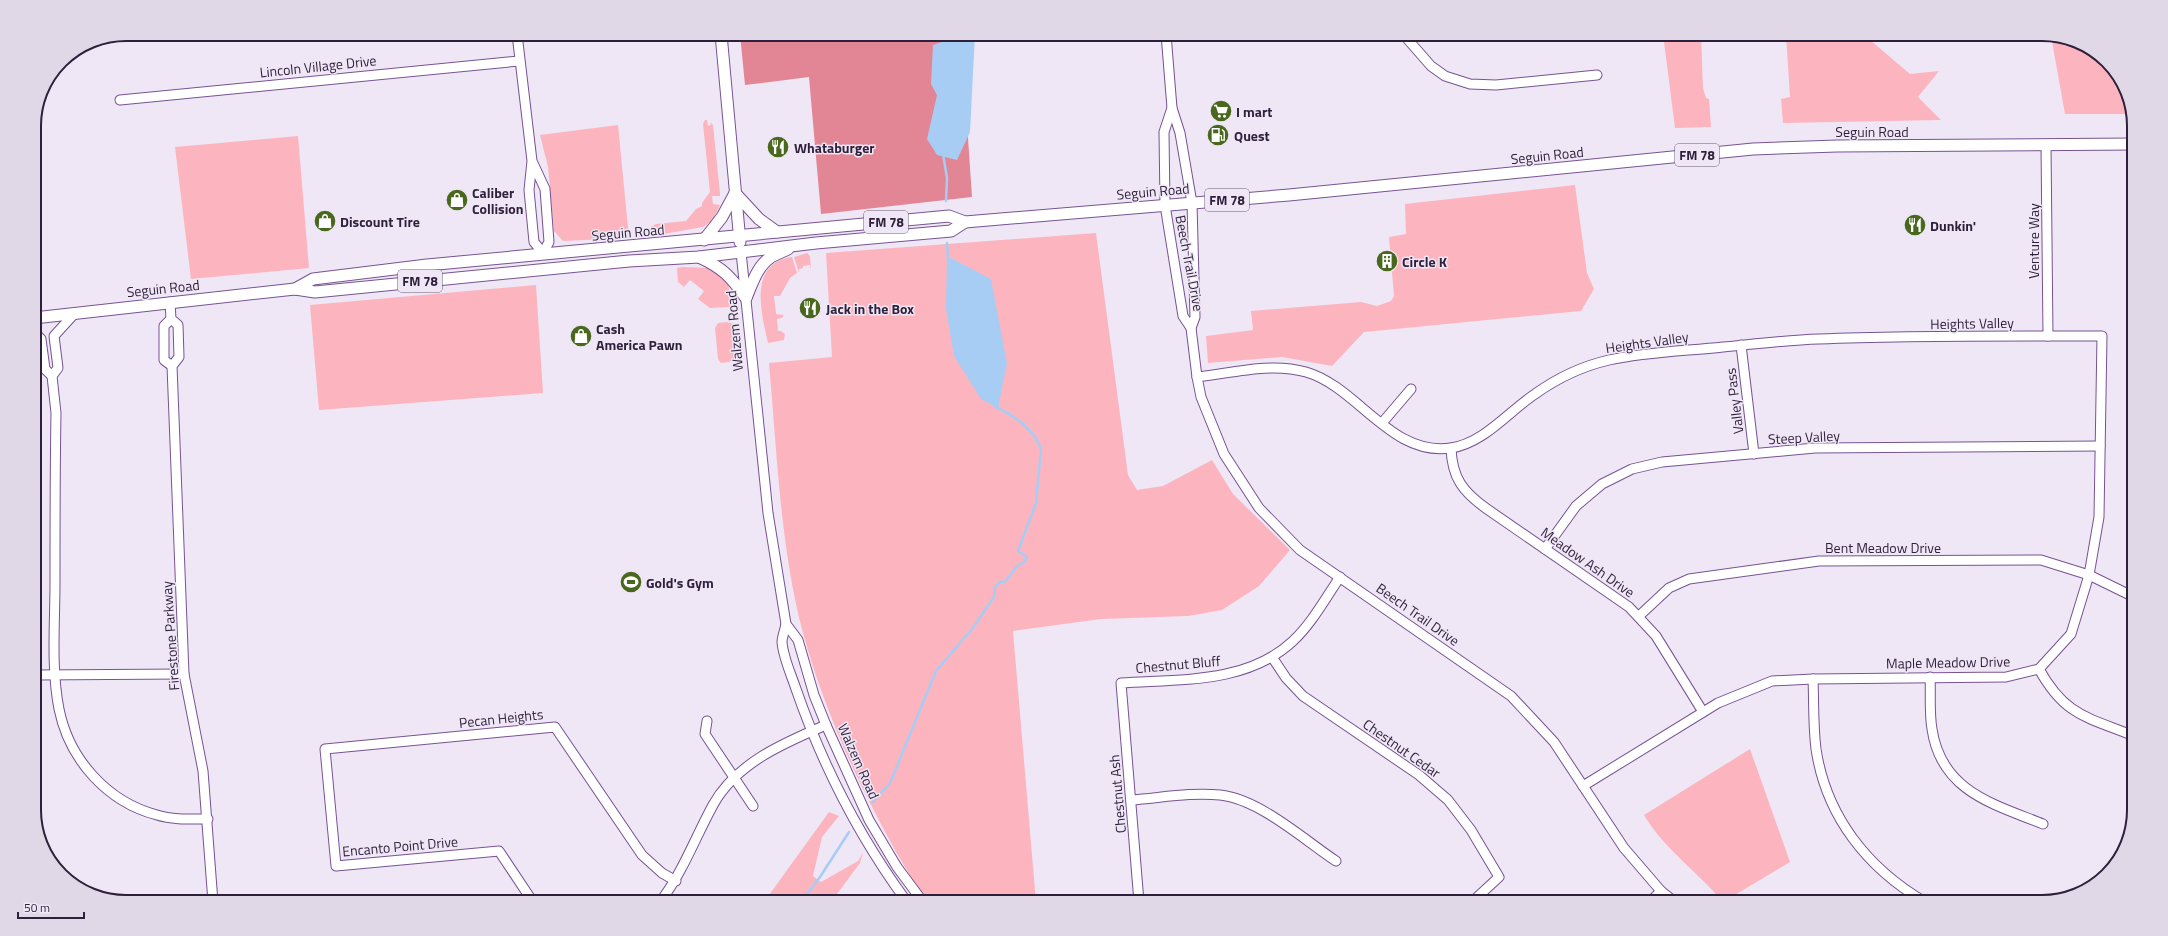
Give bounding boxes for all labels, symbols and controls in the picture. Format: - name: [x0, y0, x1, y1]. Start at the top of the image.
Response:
- street label: Lincoln Village Drive: [259, 49, 377, 83]
- supermarket icon: I mart: [1208, 98, 1234, 124]
- place label: I mart: [1236, 101, 1272, 122]
- street label: Seguin Road: [1835, 121, 1909, 142]
- fuel station icon: Quest: [1205, 122, 1231, 148]
- place label: Quest: [1234, 125, 1270, 146]
- restaurant icon: Whataburger: [765, 134, 791, 160]
- place label: Whataburger: [794, 137, 875, 158]
- street label: Seguin Road: [1509, 141, 1585, 169]
- road number: FM 78: [1675, 144, 1719, 166]
- street label: Seguin Road: [1116, 177, 1190, 205]
- place label: Caliber Collision: [472, 182, 524, 219]
- shop icon: Caliber Collision: [444, 187, 470, 213]
- road number: FM 78: [1205, 189, 1249, 211]
- street label: Venture Way: [2023, 203, 2044, 279]
- shop icon: Discount Tire: [312, 208, 338, 234]
- place label: Discount Tire: [340, 211, 420, 232]
- road number: FM 78: [864, 211, 908, 233]
- restaurant icon: Dunkin': [1902, 212, 1928, 238]
- street label: Beech Trail Drive: [1170, 213, 1210, 313]
- place label: Dunkin': [1930, 215, 1976, 236]
- street label: Seguin Road: [591, 218, 665, 246]
- building icon: Circle K: [1374, 248, 1400, 274]
- place label: Circle K: [1402, 251, 1448, 272]
- road number: FM 78: [398, 270, 442, 292]
- street label: Seguin Road: [125, 274, 201, 302]
- street label: Walzem Road: [720, 290, 748, 372]
- restaurant icon: Jack in the Box: [797, 295, 823, 321]
- place label: Jack in the Box: [826, 298, 914, 319]
- street label: Heights Valley: [1930, 312, 2014, 334]
- place label: Cash America Pawn: [596, 318, 682, 355]
- shop icon: Cash America Pawn: [568, 323, 594, 349]
- street label: Heights Valley: [1604, 326, 1690, 358]
- street label: Valley Pass: [1720, 367, 1748, 435]
- street label: Steep Valley: [1768, 425, 1841, 449]
- street label: Meadow Ash Drive: [1537, 522, 1639, 602]
- street label: Bent Meadow Drive: [1825, 537, 1941, 558]
- sports icon: Gold's Gym: [618, 569, 644, 595]
- place label: Gold's Gym: [646, 572, 714, 593]
- street label: Beech Trail Drive: [1372, 577, 1464, 651]
- street label: Firestone Parkway: [156, 580, 184, 691]
- street label: Chestnut Bluff: [1135, 650, 1222, 678]
- street label: Maple Meadow Drive: [1886, 650, 2010, 674]
- street label: Pecan Heights: [458, 703, 544, 733]
- street label: Chestnut Cedar: [1359, 713, 1445, 783]
- street label: Walzem Road: [833, 720, 885, 802]
- street label: Chestnut Ash: [1103, 754, 1131, 834]
- street label: Encanto Point Drive: [341, 830, 459, 862]
- scale bar: [18, 894, 84, 920]
- text: 50 m: [24, 898, 50, 917]

